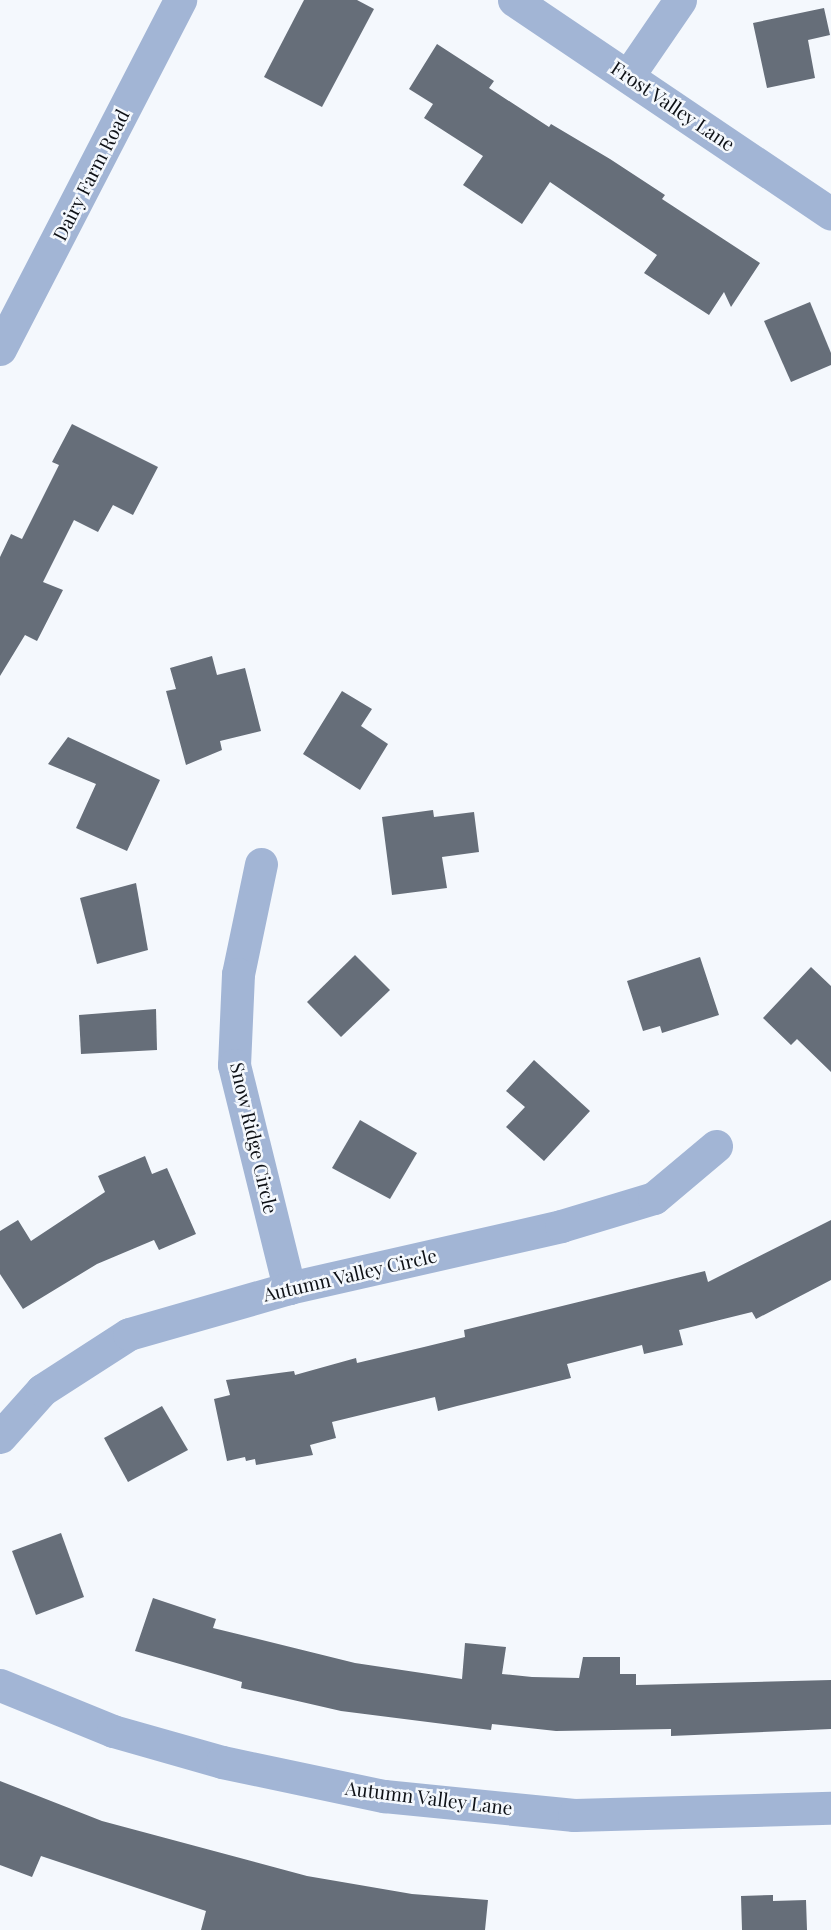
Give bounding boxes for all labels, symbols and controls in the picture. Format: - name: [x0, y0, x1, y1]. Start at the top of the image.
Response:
- street label: Frost Valley Lane: [606, 56, 740, 156]
- street label: Dairy Farm Road: [48, 105, 134, 245]
- street label: Snow Ridge Circle: [225, 1060, 283, 1216]
- street label: Autumn Valley Circle: [260, 1244, 440, 1306]
- street label: Autumn Valley Lane: [344, 1776, 514, 1820]

